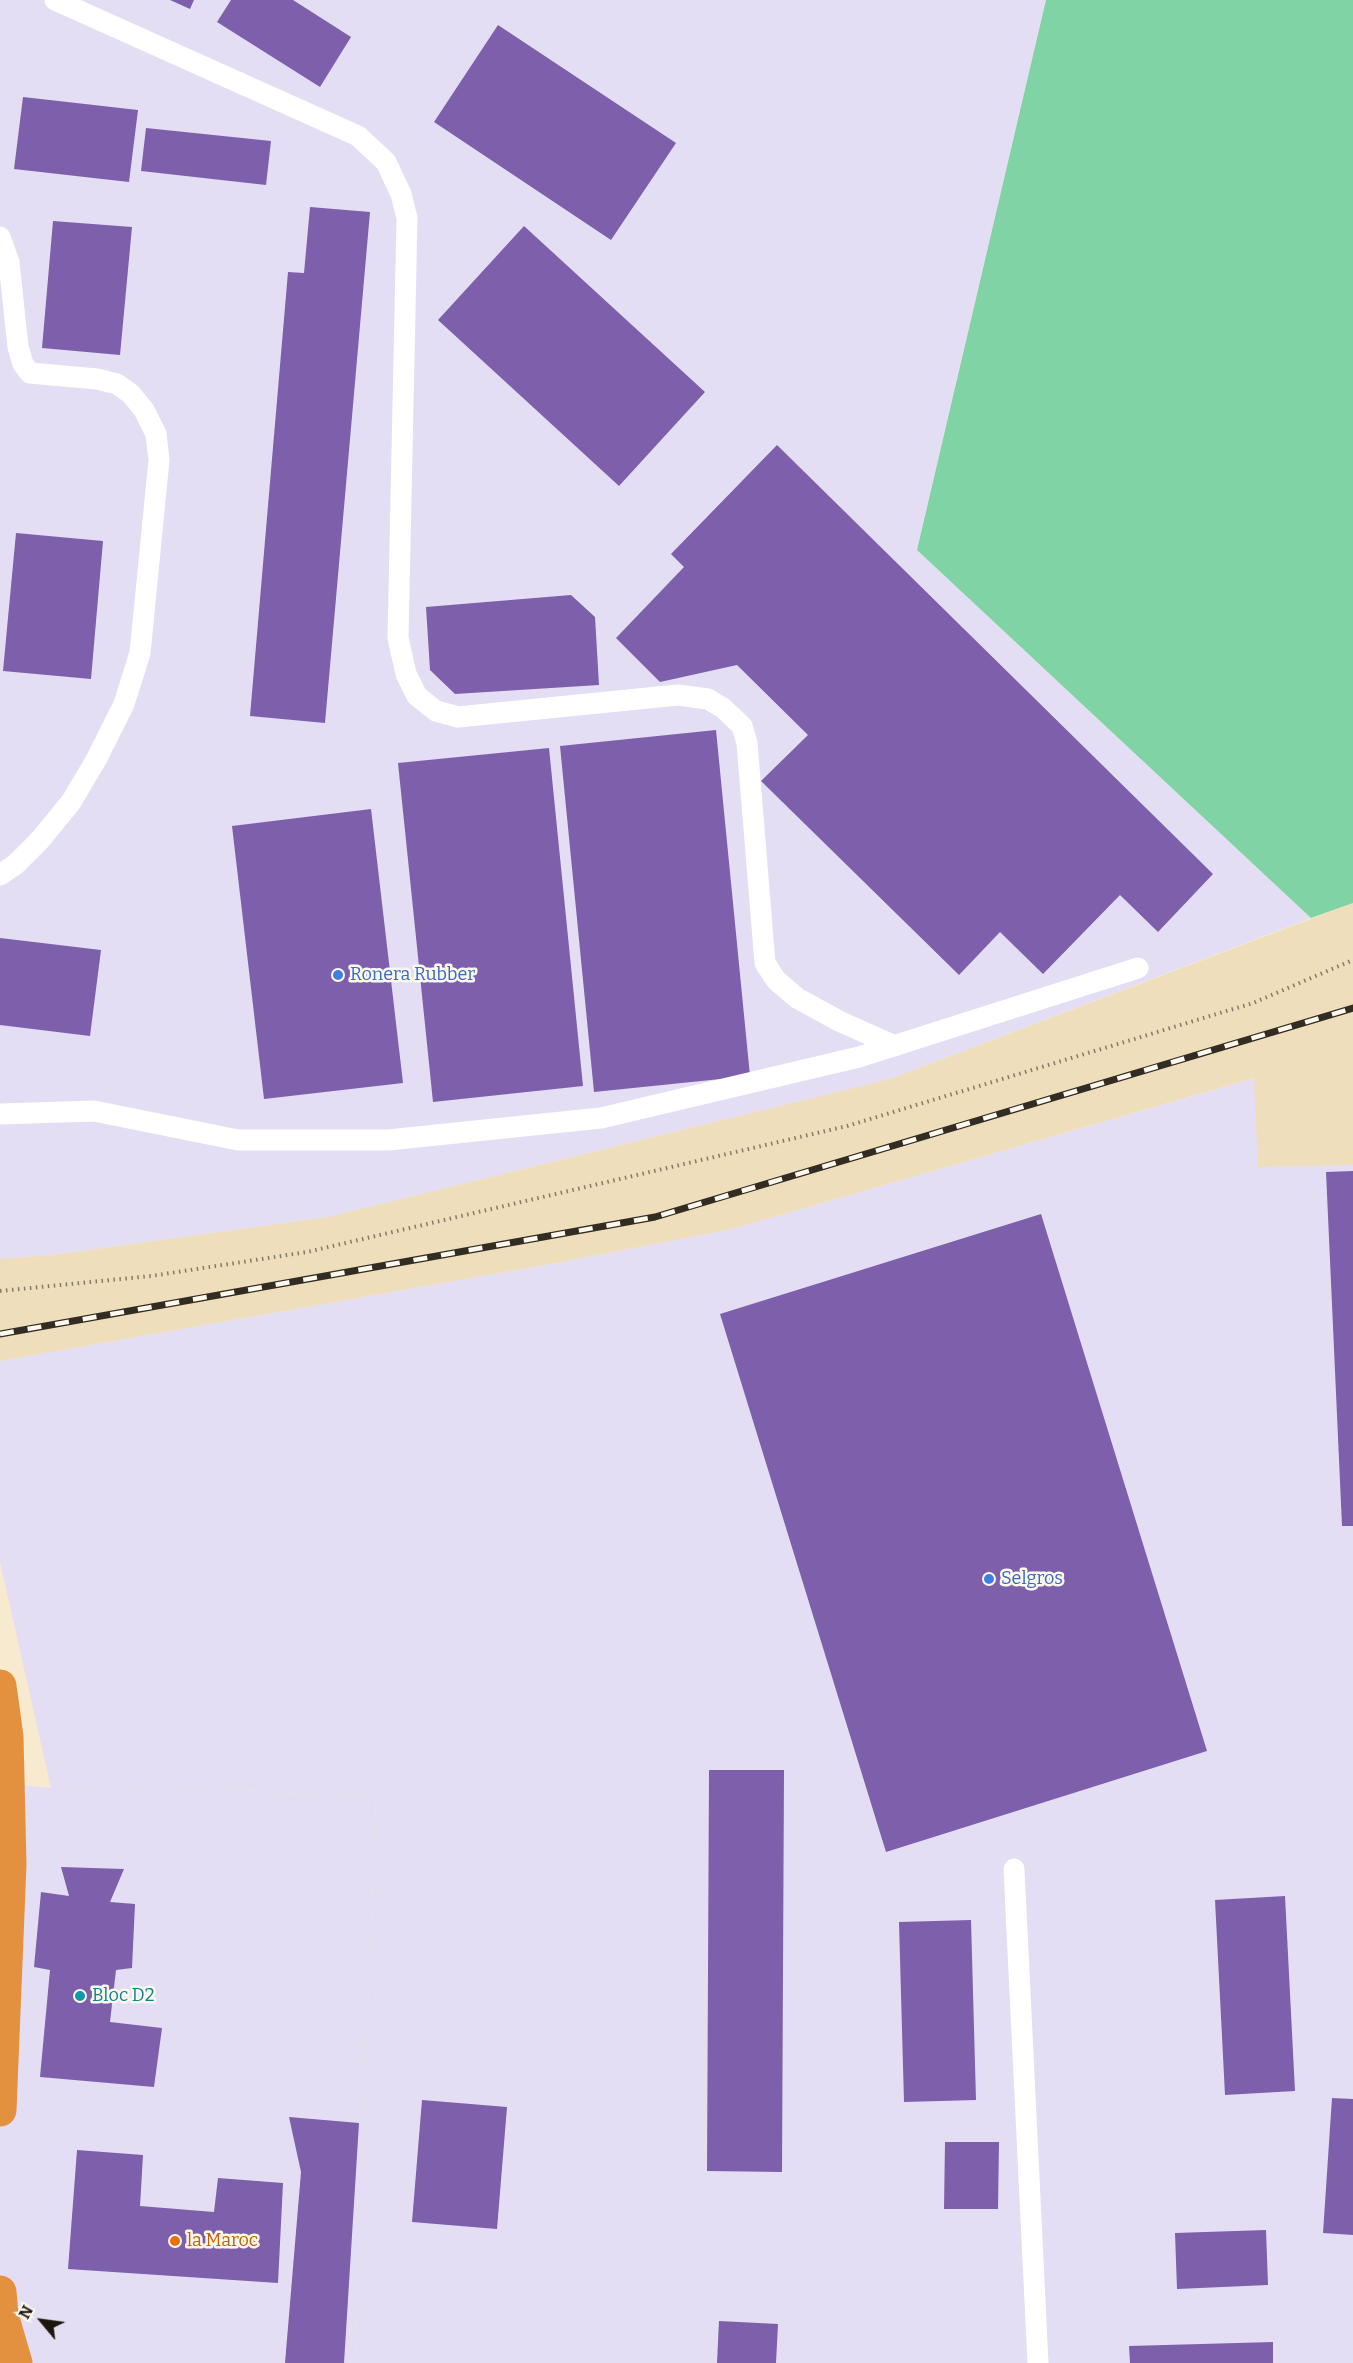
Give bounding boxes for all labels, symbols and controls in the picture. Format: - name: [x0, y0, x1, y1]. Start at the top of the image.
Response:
- place label: Ronera Rubber: [350, 964, 475, 986]
- marker: Ronera Rubber: [331, 968, 345, 982]
- place label: Selgros: [1001, 1568, 1063, 1590]
- marker: Selgros: [982, 1572, 996, 1586]
- place label: Bloc D2: [92, 1985, 154, 2007]
- marker: Bloc D2: [73, 1989, 87, 2003]
- place label: la Maroc: [187, 2230, 258, 2252]
- marker: la Maroc: [168, 2234, 182, 2248]
- north arrow: [12, 2291, 72, 2351]
- text: N: [15, 2302, 37, 2322]

